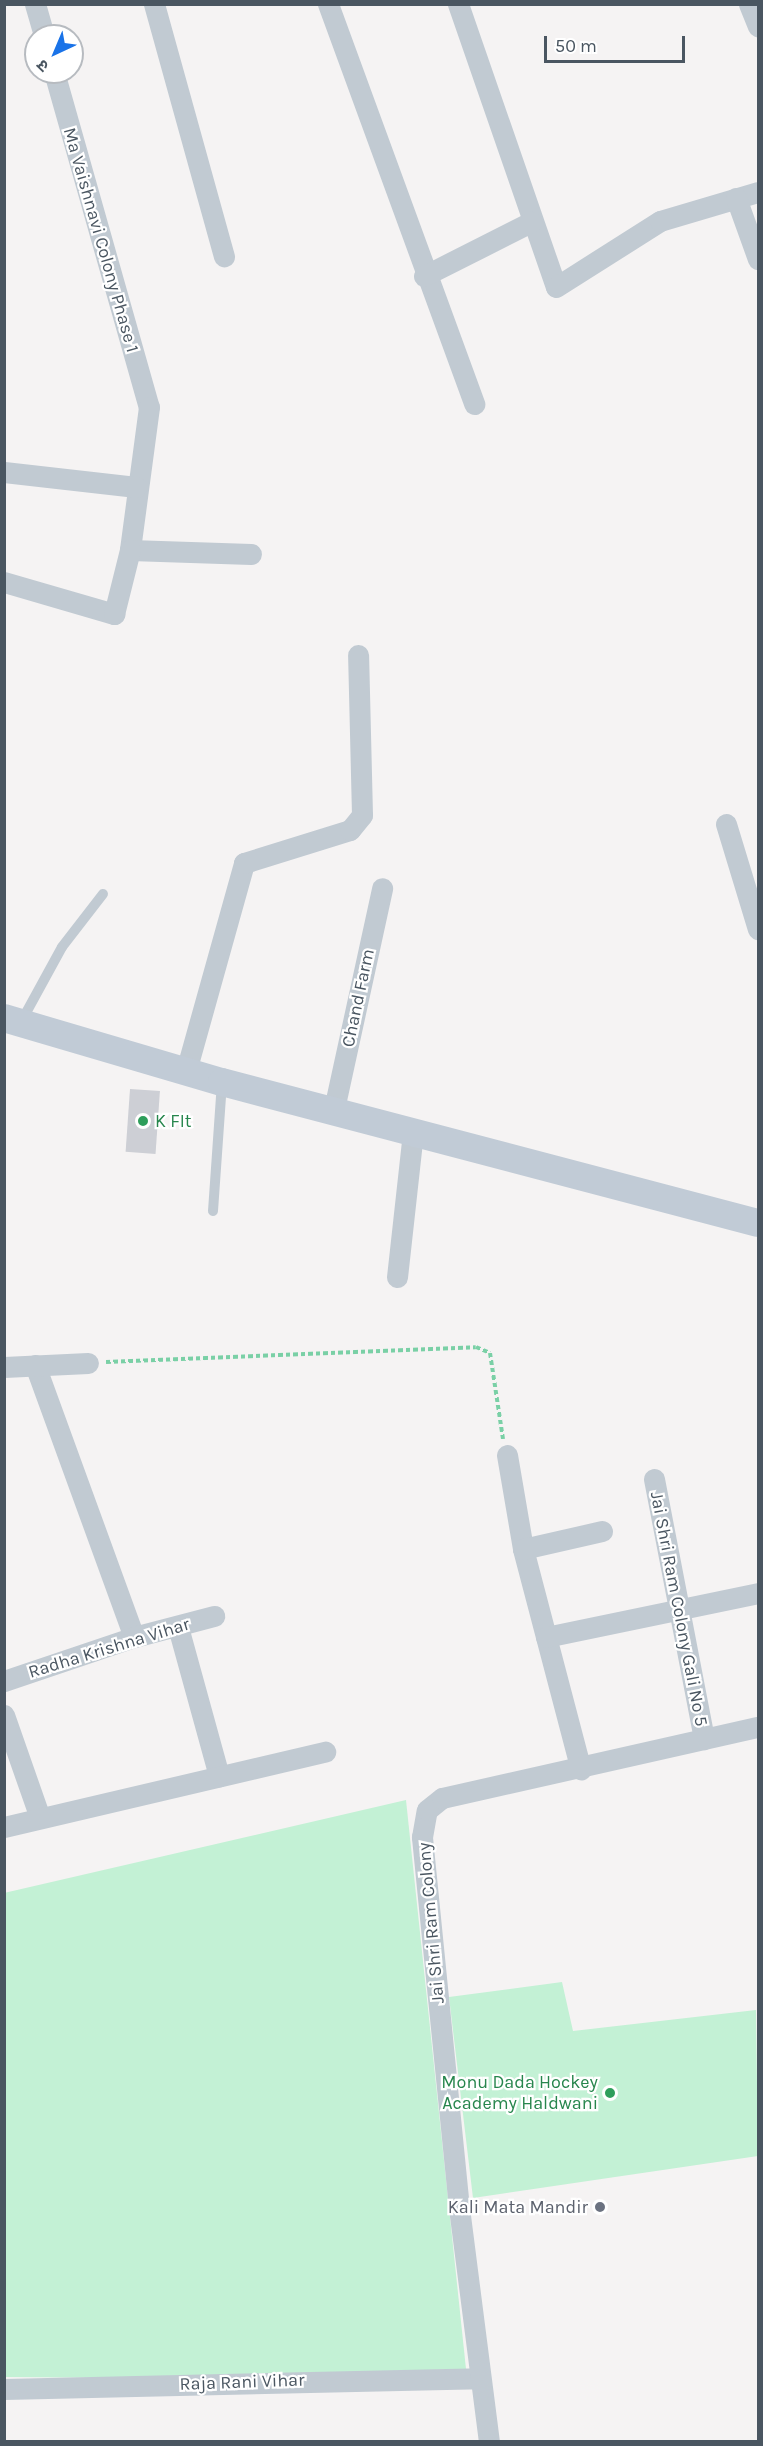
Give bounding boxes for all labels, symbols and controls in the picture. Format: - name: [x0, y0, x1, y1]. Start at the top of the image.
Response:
- north arrow: [24, 24, 84, 84]
- scale bar: [547, 24, 688, 62]
- text: 50 m: [555, 35, 597, 57]
- text: उ: [33, 56, 53, 76]
- street label: Ma Vaishnavi Colony Phase 1: [59, 125, 143, 355]
- street label: Chand Farm: [337, 947, 379, 1049]
- place label: K FIt: [155, 1110, 191, 1132]
- marker: K FIt: [136, 1114, 150, 1128]
- street label: Jai Shri Ram Colony Gali No 5: [646, 1490, 712, 1728]
- street label: Radha Krishna Vihar: [26, 1613, 192, 1683]
- street label: Jai Shri Ram Colony: [413, 1841, 449, 2005]
- place label: Monu Dada Hockey Academy Haldwani: [441, 2072, 598, 2114]
- marker: Monu Dada Hockey Academy Haldwani: [603, 2086, 617, 2100]
- place label: Kali Mata Mandir: [448, 2196, 588, 2218]
- marker: Kali Mata Mandir: [593, 2200, 607, 2214]
- street label: Raja Rani Vihar: [179, 2369, 305, 2395]

